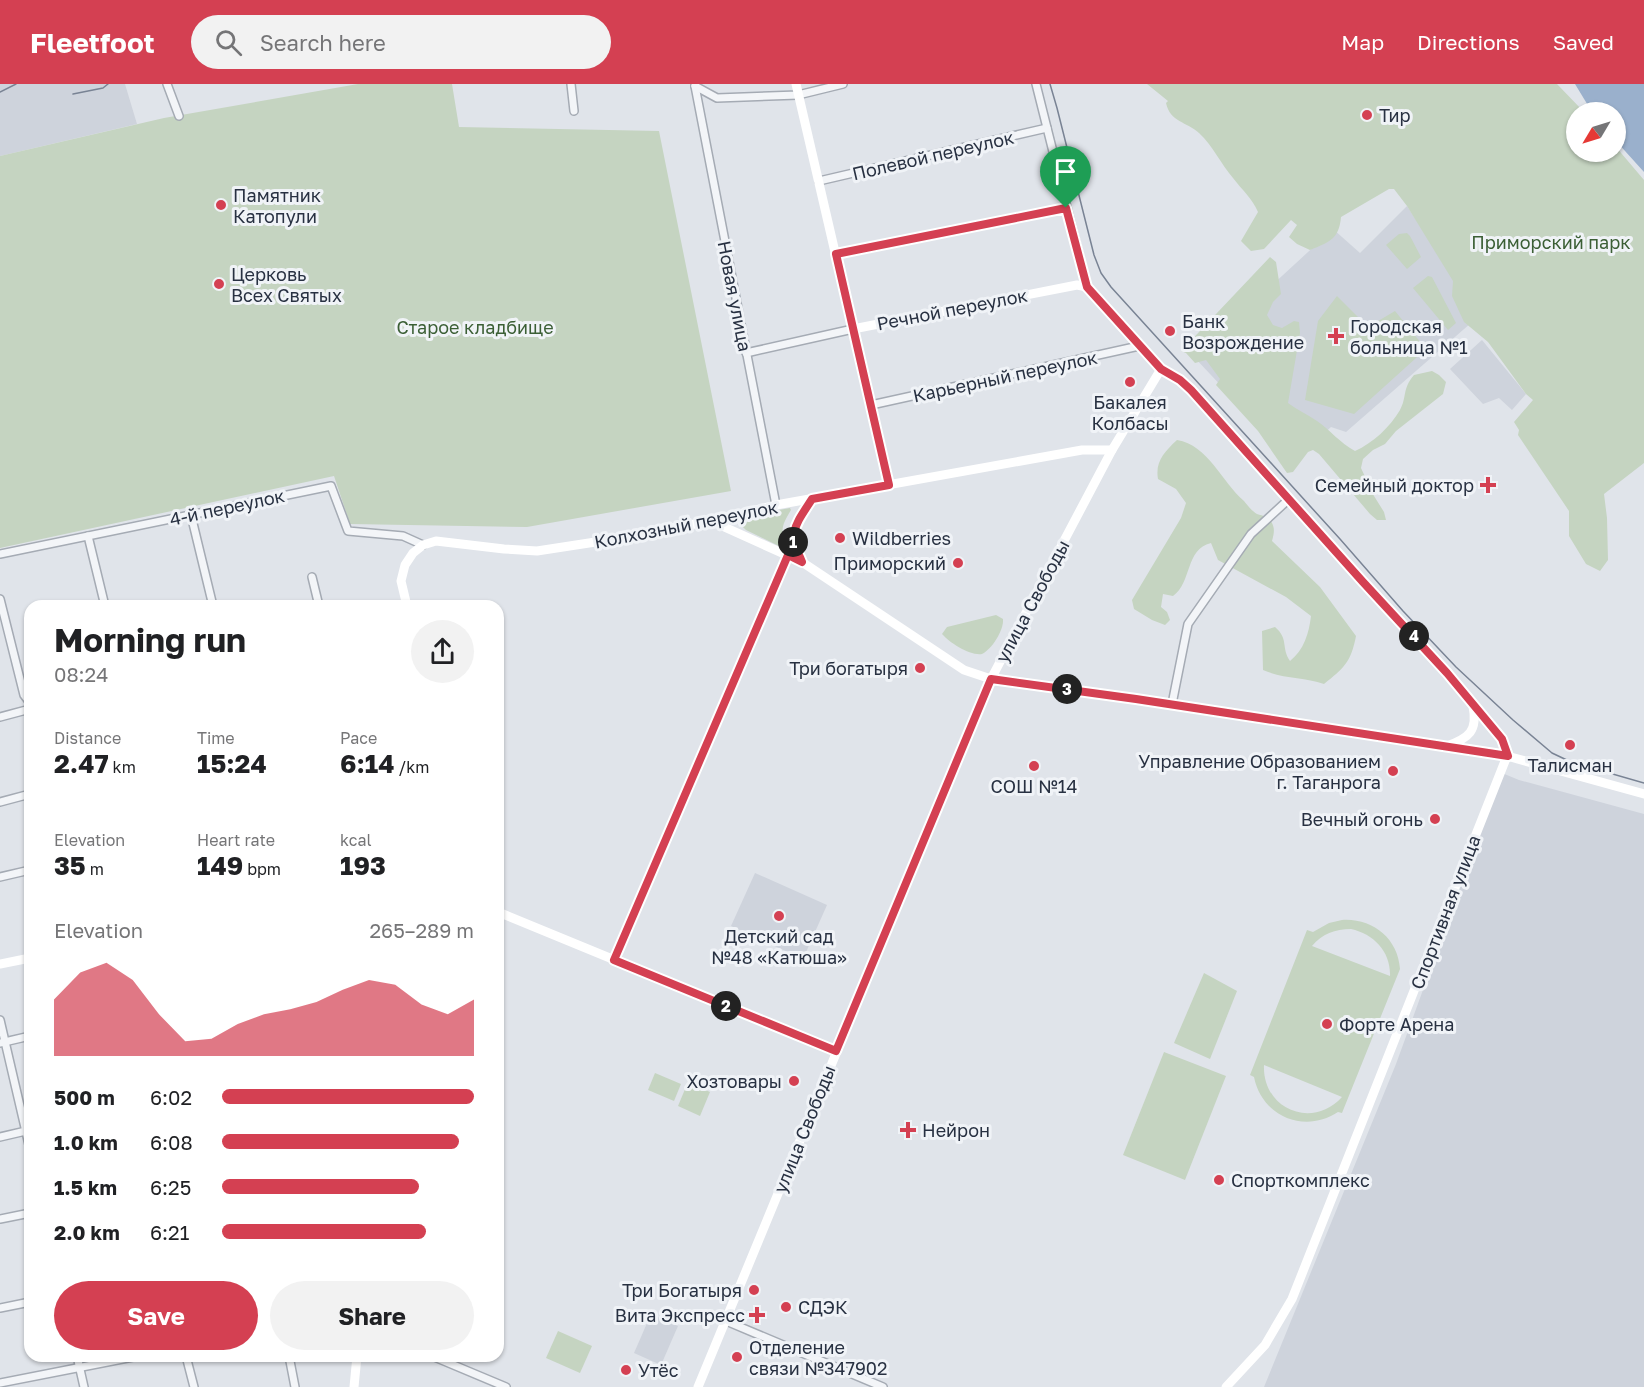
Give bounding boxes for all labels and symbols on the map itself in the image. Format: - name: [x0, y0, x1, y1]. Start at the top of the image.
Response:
- north arrow: [1566, 102, 1626, 162]
- place label: Тир: [1379, 104, 1411, 126]
- marker: Тир: [1360, 108, 1374, 122]
- street label: Полевой переулок: [850, 126, 1016, 184]
- pin: [1040, 146, 1091, 208]
- place label: Памятник Катопули: [233, 184, 321, 227]
- marker: Памятник Катопули: [214, 198, 228, 212]
- park label: Приморский парк: [1471, 231, 1631, 253]
- street label: Новая улица: [713, 239, 757, 353]
- place label: Церковь Всех Святых: [231, 263, 342, 306]
- marker: Церковь Всех Святых: [212, 277, 226, 291]
- street label: Речной переулок: [875, 284, 1029, 334]
- place label: Банк Возрождение: [1182, 310, 1304, 353]
- place label: Городская больница №1: [1350, 315, 1468, 358]
- park label: Старое кладбище: [396, 316, 554, 338]
- marker: Банк Возрождение: [1163, 324, 1177, 338]
- marker: Городская больница №1: [1327, 327, 1345, 345]
- street label: Карьерный переулок: [911, 346, 1099, 406]
- marker: Бакалея Колбасы: [1123, 375, 1137, 389]
- place label: Бакалея Колбасы: [1091, 391, 1169, 434]
- place label: Семейный доктор: [1315, 474, 1474, 496]
- marker: Семейный доктор: [1479, 476, 1497, 494]
- street label: 4-й переулок: [167, 484, 287, 530]
- street label: Колхозный переулок: [592, 495, 780, 553]
- pin: 1: [778, 527, 808, 557]
- place label: Wildberries: [852, 527, 951, 549]
- marker: Wildberries: [833, 531, 847, 545]
- street label: улица Свободы: [990, 536, 1074, 666]
- place label: Приморский: [834, 552, 946, 574]
- marker: Приморский: [951, 556, 965, 570]
- pin: 4: [1399, 621, 1429, 651]
- place label: Три богатыря: [789, 657, 908, 679]
- marker: Три богатыря: [913, 661, 927, 675]
- pin: 3: [1052, 674, 1082, 704]
- marker: Талисман: [1563, 738, 1577, 752]
- place label: Управление Образованием г. Таганрога: [1138, 750, 1381, 793]
- place label: Талисман: [1527, 754, 1613, 776]
- marker: СОШ №14: [1027, 759, 1041, 773]
- marker: Управление Образованием г. Таганрога: [1386, 764, 1400, 778]
- place label: СОШ №14: [991, 775, 1077, 797]
- place label: Вечный огонь: [1301, 808, 1423, 830]
- marker: Вечный огонь: [1428, 812, 1442, 826]
- street label: Спортивная улица: [1405, 832, 1485, 992]
- marker: Детский сад №48 «Катюша»: [772, 909, 786, 923]
- place label: Детский сад №48 «Катюша»: [711, 925, 847, 968]
- pin: 2: [711, 991, 741, 1021]
- place label: Форте Арена: [1339, 1013, 1454, 1035]
- marker: Форте Арена: [1320, 1017, 1334, 1031]
- street label: улица Свободы: [768, 1062, 840, 1196]
- place label: Хозтовары: [686, 1070, 782, 1092]
- marker: Хозтовары: [787, 1074, 801, 1088]
- place label: Нейрон: [922, 1119, 990, 1141]
- marker: Нейрон: [899, 1121, 917, 1139]
- place label: Спорткомплекс: [1231, 1169, 1370, 1191]
- marker: Спорткомплекс: [1212, 1173, 1226, 1187]
- place label: Три Богатыря: [622, 1279, 742, 1301]
- marker: Три Богатыря: [747, 1283, 761, 1297]
- place label: СДЭК: [798, 1296, 848, 1318]
- marker: СДЭК: [779, 1300, 793, 1314]
- place label: Вита Экспресс: [615, 1304, 745, 1326]
- marker: Вита Экспресс: [750, 1308, 764, 1322]
- place label: Отделение связи №347902: [749, 1336, 887, 1379]
- marker: Отделение связи №347902: [730, 1350, 744, 1364]
- place label: Утёс: [638, 1359, 679, 1381]
- marker: Утёс: [619, 1363, 633, 1377]

